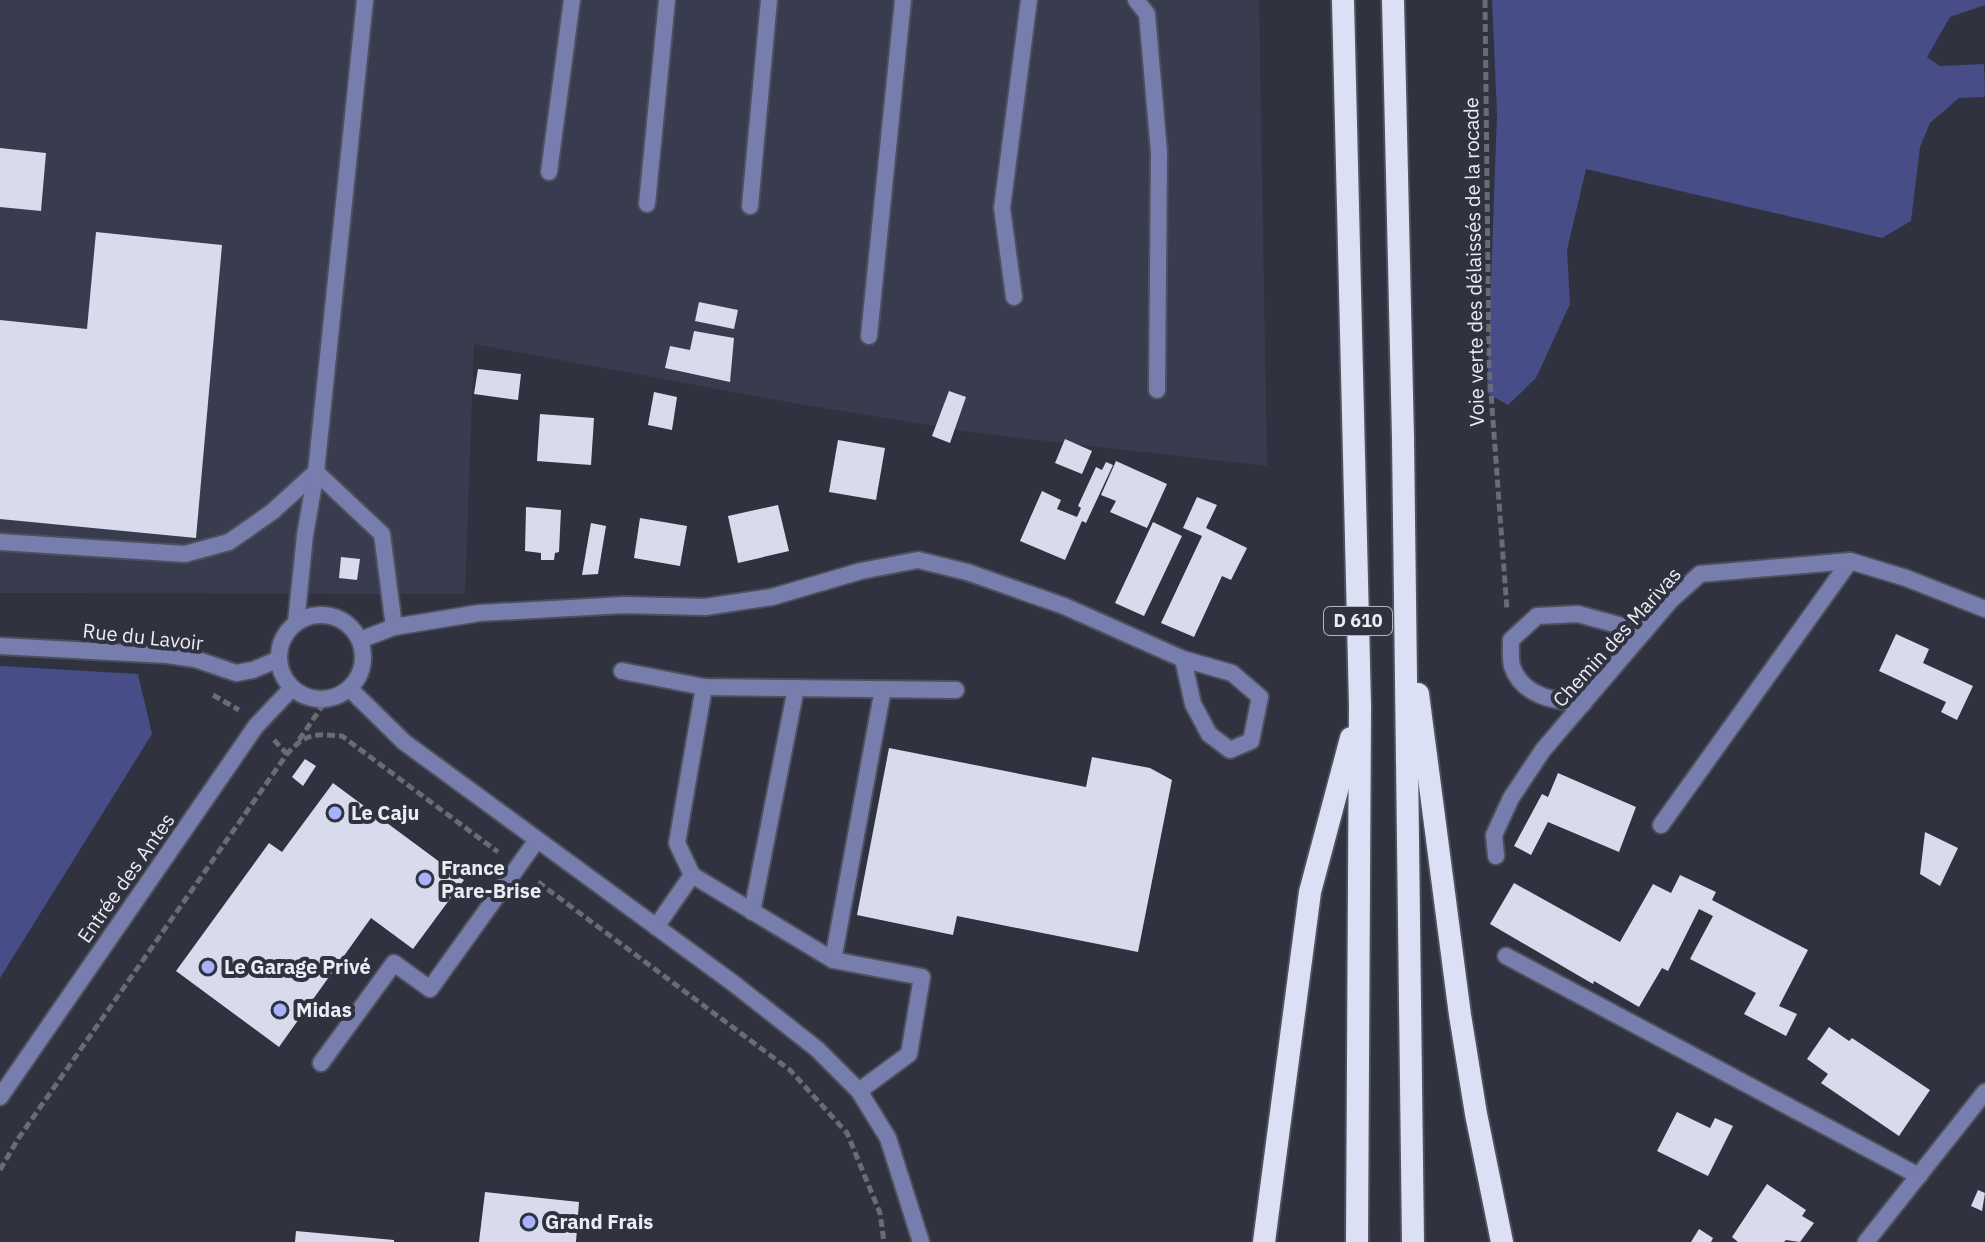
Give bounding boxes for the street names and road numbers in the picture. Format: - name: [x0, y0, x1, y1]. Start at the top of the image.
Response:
- street label: Voie verte des délaissés de la rocade: [1457, 97, 1490, 427]
- street label: Chemin des Marivas: [1546, 561, 1687, 712]
- road number: D 610: [1324, 607, 1392, 635]
- street label: Rue du Lavoir: [81, 617, 205, 656]
- street label: Entrée des Antes: [71, 807, 180, 948]

